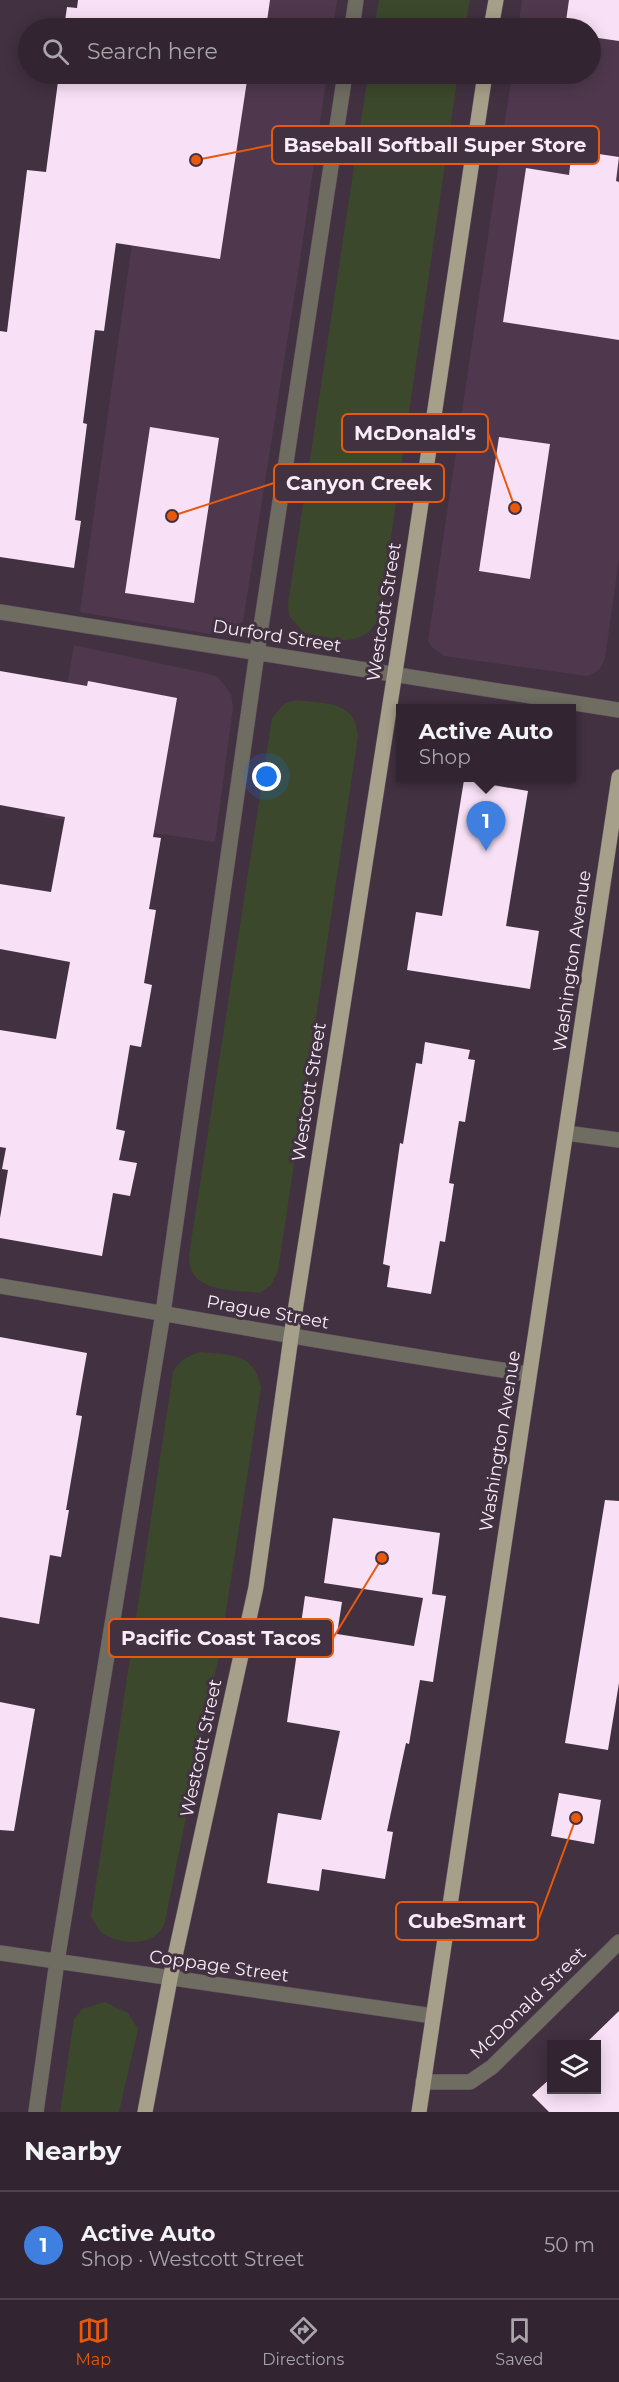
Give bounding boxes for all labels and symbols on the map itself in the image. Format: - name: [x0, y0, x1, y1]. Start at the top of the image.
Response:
- callout: Baseball Softball Super Store: [272, 126, 599, 164]
- text: Baseball Softball Super Store: [284, 133, 586, 157]
- callout: McDonald's: [342, 414, 488, 452]
- text: McDonald's: [354, 421, 476, 445]
- callout: Canyon Creek: [274, 464, 444, 502]
- text: Canyon Creek: [286, 471, 433, 495]
- street label: Westcott Street: [362, 541, 406, 683]
- street label: Durford Street: [211, 615, 343, 657]
- your location: [252, 762, 281, 791]
- pin: 1: [466, 802, 506, 851]
- street label: Washington Avenue: [548, 869, 596, 1053]
- street label: Westcott Street: [287, 1021, 331, 1163]
- street label: Prague Street: [205, 1290, 331, 1334]
- street label: Washington Avenue: [475, 1349, 525, 1533]
- callout: Pacific Coast Tacos: [109, 1619, 333, 1657]
- text: Pacific Coast Tacos: [121, 1626, 321, 1650]
- street label: Westcott Street: [176, 1677, 226, 1819]
- callout: CubeSmart: [396, 1902, 538, 1940]
- text: CubeSmart: [408, 1909, 526, 1933]
- street label: McDonald Street: [466, 1942, 590, 2064]
- street label: Coppage Street: [148, 1945, 290, 1987]

